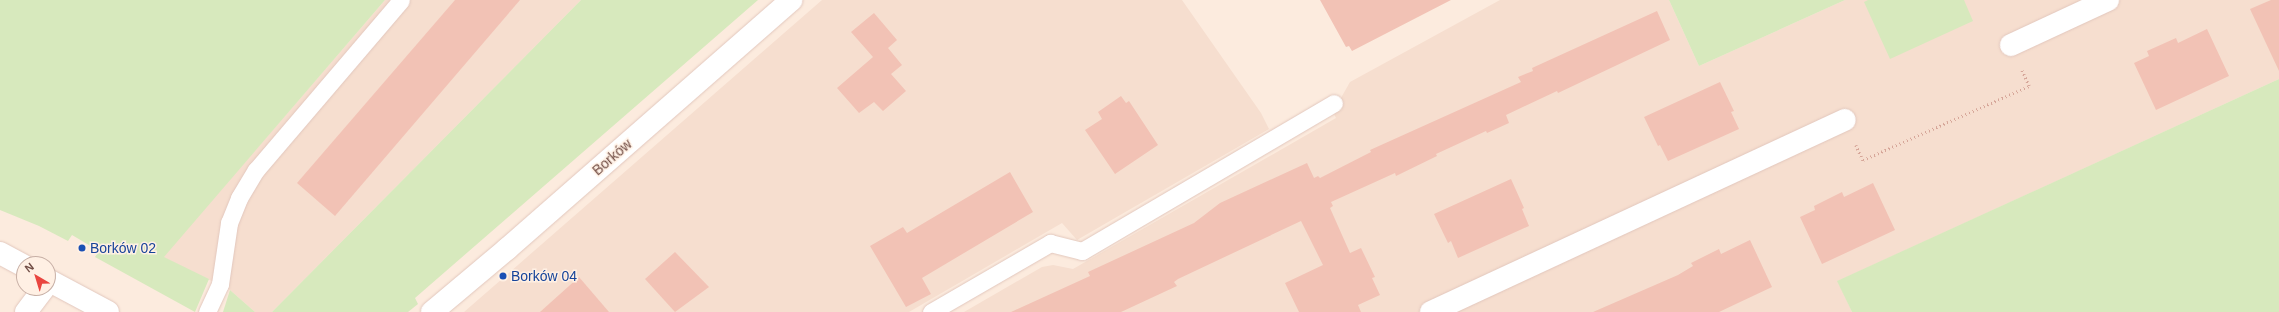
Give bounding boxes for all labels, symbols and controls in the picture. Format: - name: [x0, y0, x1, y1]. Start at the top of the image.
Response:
- street label: Borków: [589, 135, 635, 179]
- place label: Borków 02: [90, 240, 156, 256]
- marker: Borków 02: [77, 243, 87, 253]
- north arrow: [16, 256, 56, 296]
- text: N: [22, 260, 36, 275]
- place label: Borków 04: [511, 268, 577, 284]
- marker: Borków 04: [498, 271, 508, 281]

